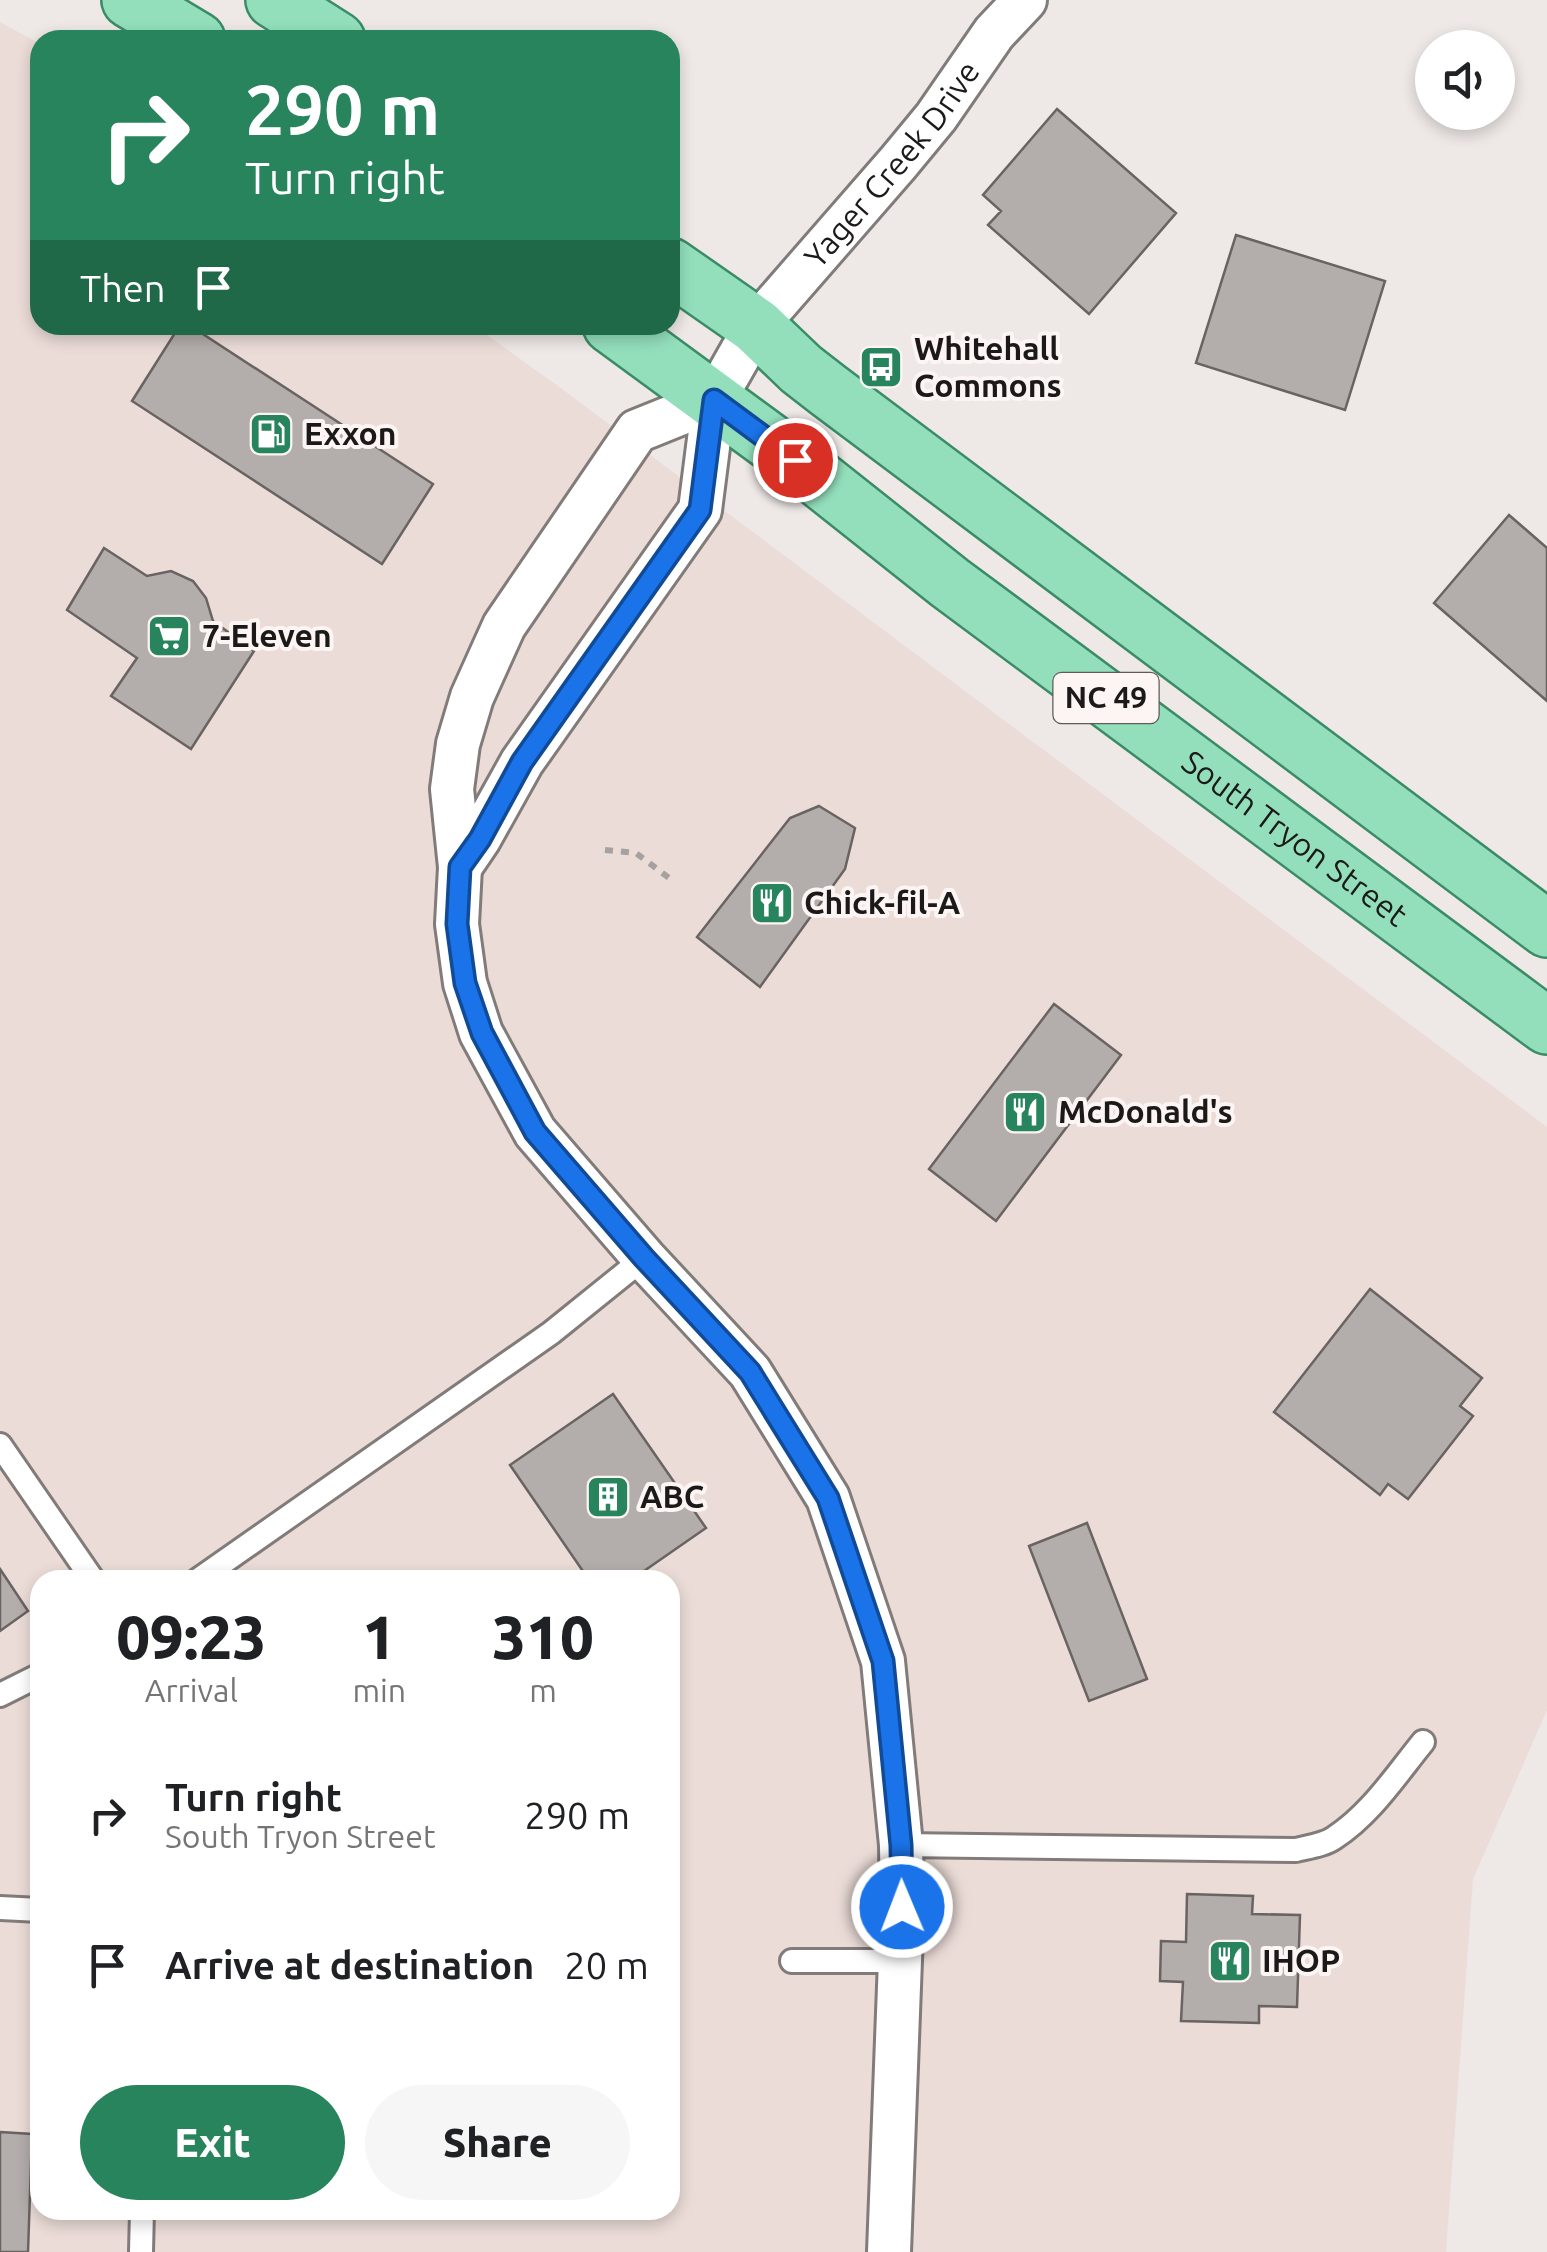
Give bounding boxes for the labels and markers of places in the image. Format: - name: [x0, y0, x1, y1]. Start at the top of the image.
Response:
- place label: Whitehall Commons: [914, 330, 1062, 403]
- bus stop icon: Whitehall Commons: [858, 344, 904, 390]
- fuel station icon: Exxon: [248, 411, 294, 457]
- place label: Exxon: [304, 415, 397, 451]
- pin: [753, 418, 838, 503]
- supermarket icon: 7-Eleven: [146, 613, 192, 659]
- place label: 7-Eleven: [202, 617, 332, 653]
- restaurant icon: Chick-fil-A: [749, 880, 795, 926]
- place label: Chick-fil-A: [804, 884, 961, 920]
- restaurant icon: McDonald's: [1002, 1089, 1048, 1135]
- place label: McDonald's: [1058, 1093, 1233, 1129]
- building icon: ABC: [585, 1474, 631, 1520]
- place label: ABC: [640, 1478, 704, 1514]
- restaurant icon: IHOP: [1207, 1938, 1253, 1984]
- place label: IHOP: [1262, 1942, 1340, 1978]

